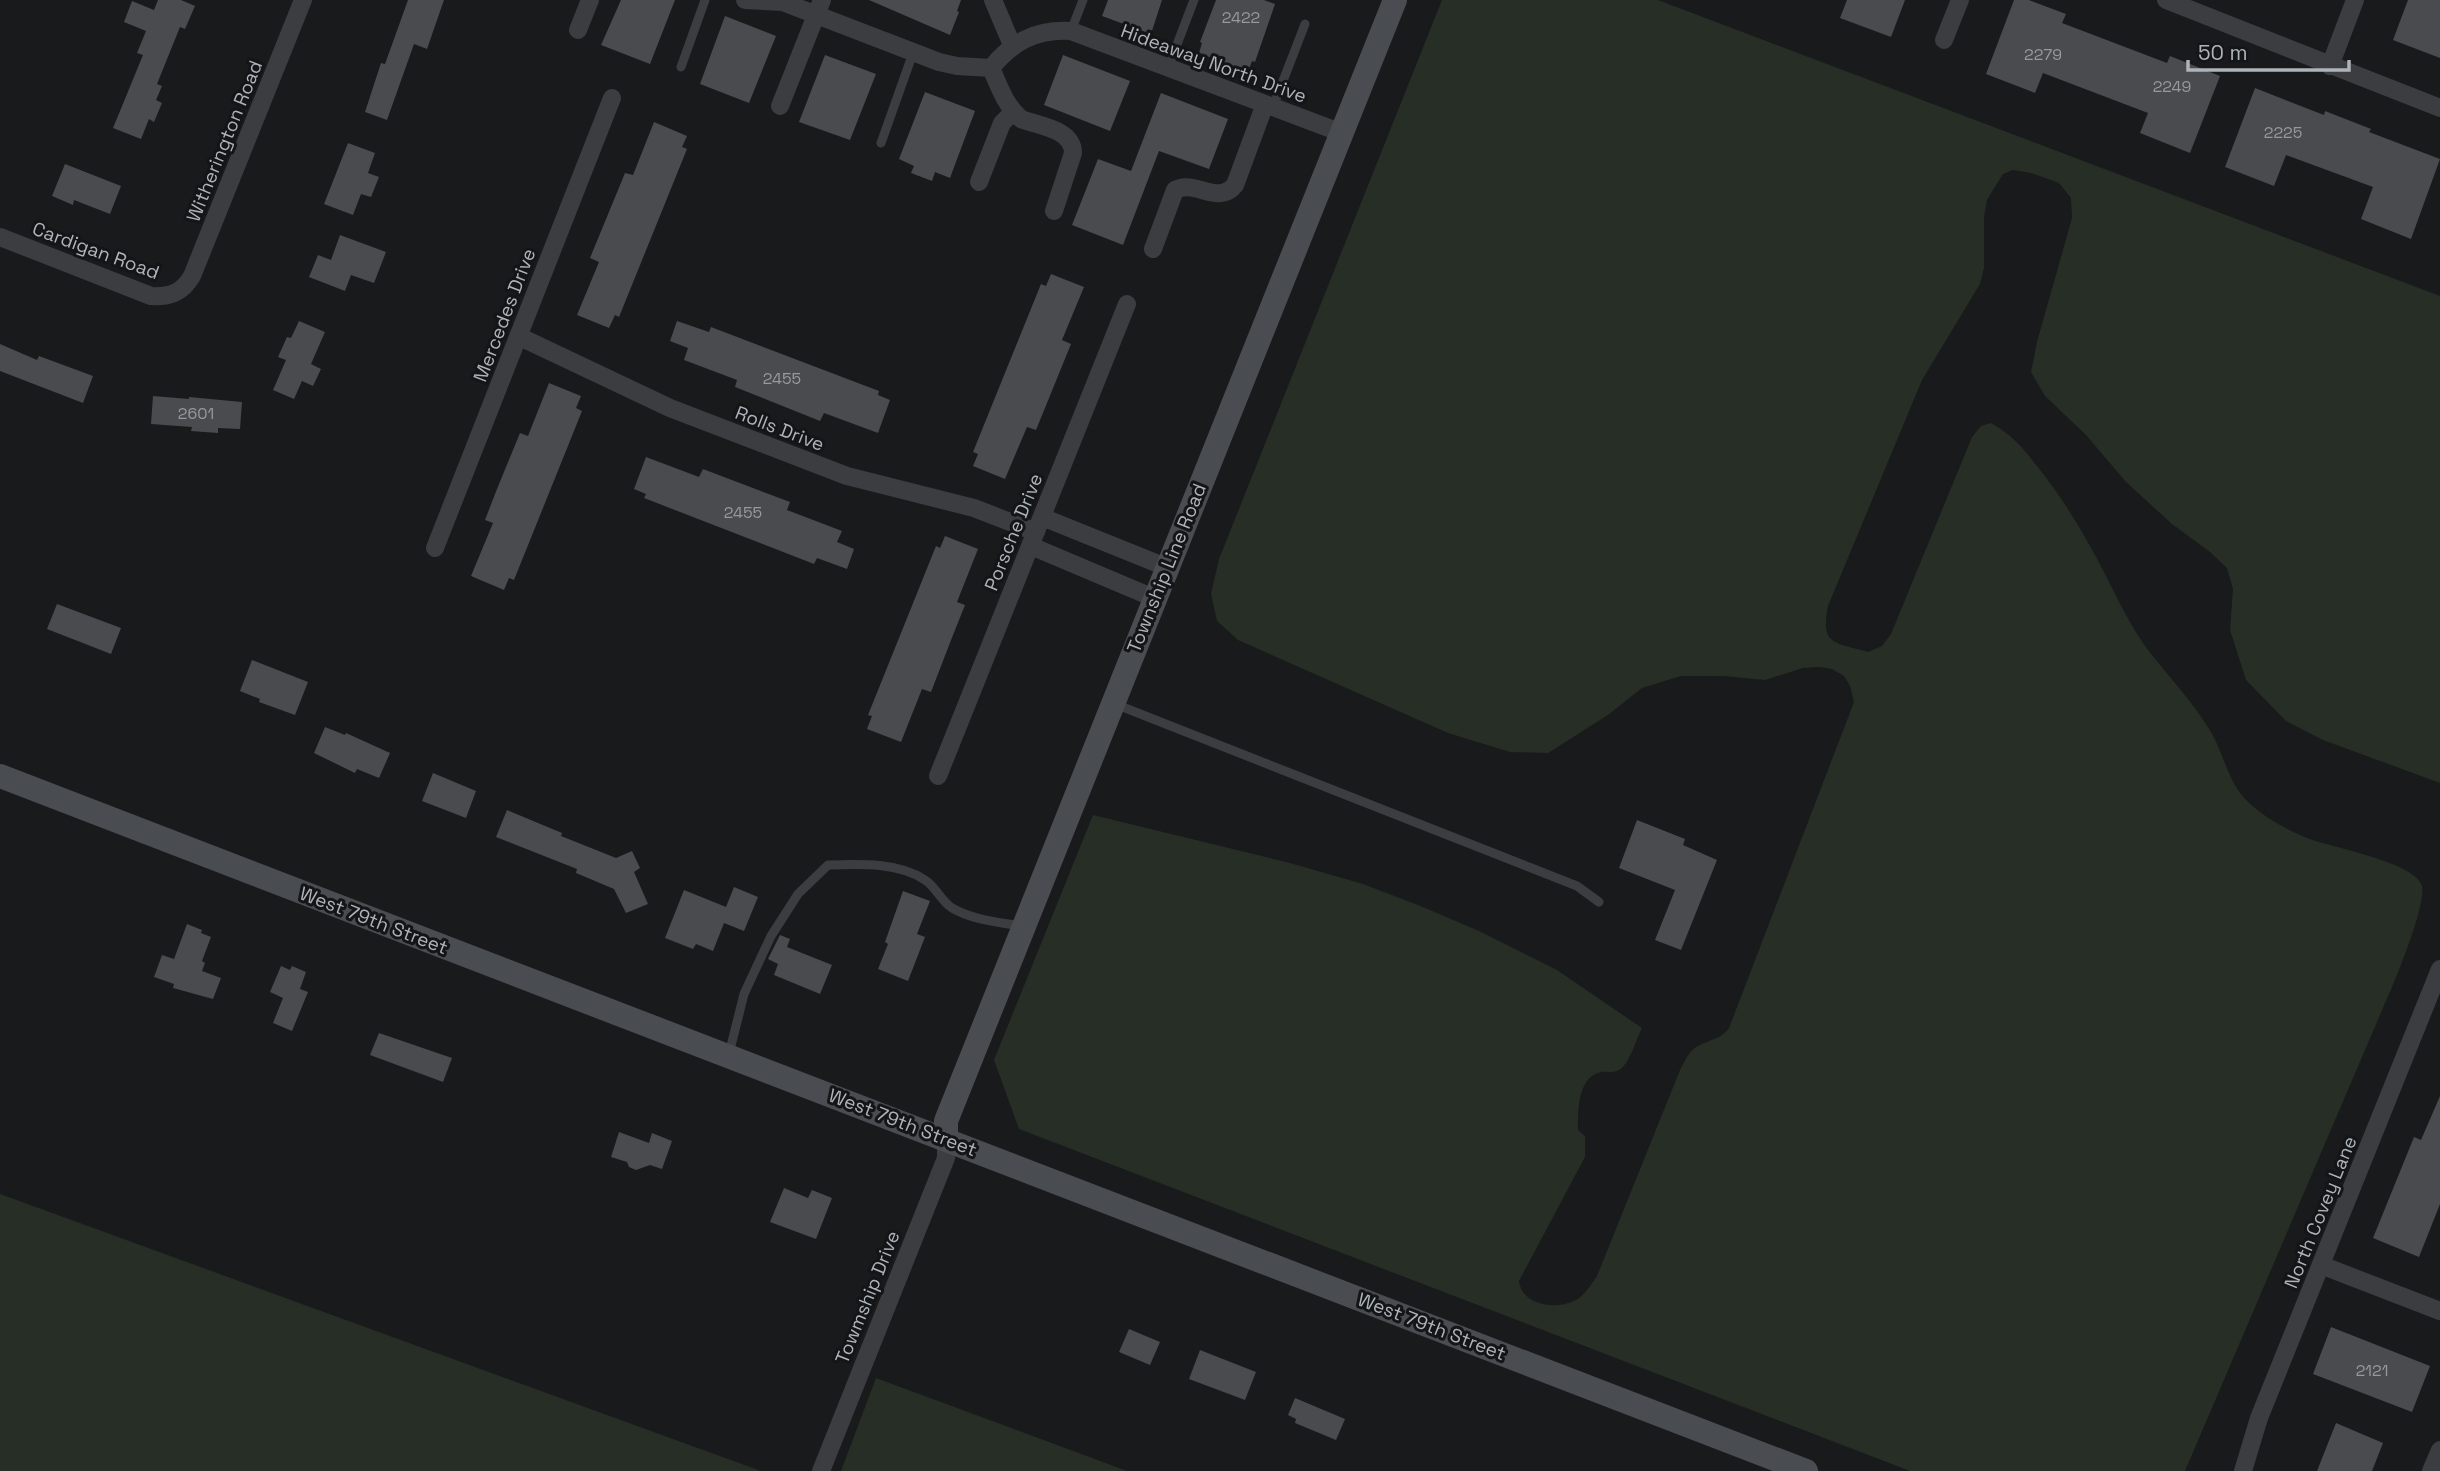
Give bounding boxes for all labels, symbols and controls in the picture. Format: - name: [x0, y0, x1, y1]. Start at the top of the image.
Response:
- house number: 2422: [1222, 7, 1260, 28]
- street label: Hideaway North Drive: [1118, 18, 1310, 109]
- scale bar: [2188, 28, 2349, 72]
- text: 50 m: [2198, 39, 2248, 66]
- house number: 2279: [2024, 44, 2062, 65]
- street label: Witherington Road: [181, 57, 268, 226]
- house number: 2249: [2153, 76, 2191, 97]
- house number: 2225: [2264, 122, 2302, 143]
- street label: Cardigan Road: [29, 216, 163, 285]
- street label: Mercedes Drive: [468, 245, 541, 385]
- house number: 2455: [763, 368, 801, 389]
- street label: Rolls Drive: [732, 400, 828, 457]
- house number: 2601: [178, 403, 214, 424]
- street label: Porsche Drive: [979, 470, 1048, 595]
- street label: Township Line Road: [1121, 480, 1212, 657]
- house number: 2455: [724, 502, 762, 523]
- street label: West 79th Street: [296, 881, 451, 960]
- street label: West 79th Street: [825, 1083, 980, 1162]
- street label: North Covey Lane: [2279, 1132, 2362, 1292]
- street label: Towmship Drive: [829, 1227, 906, 1367]
- street label: West 79th Street: [1354, 1287, 1509, 1366]
- house number: 2121: [2356, 1360, 2388, 1381]

